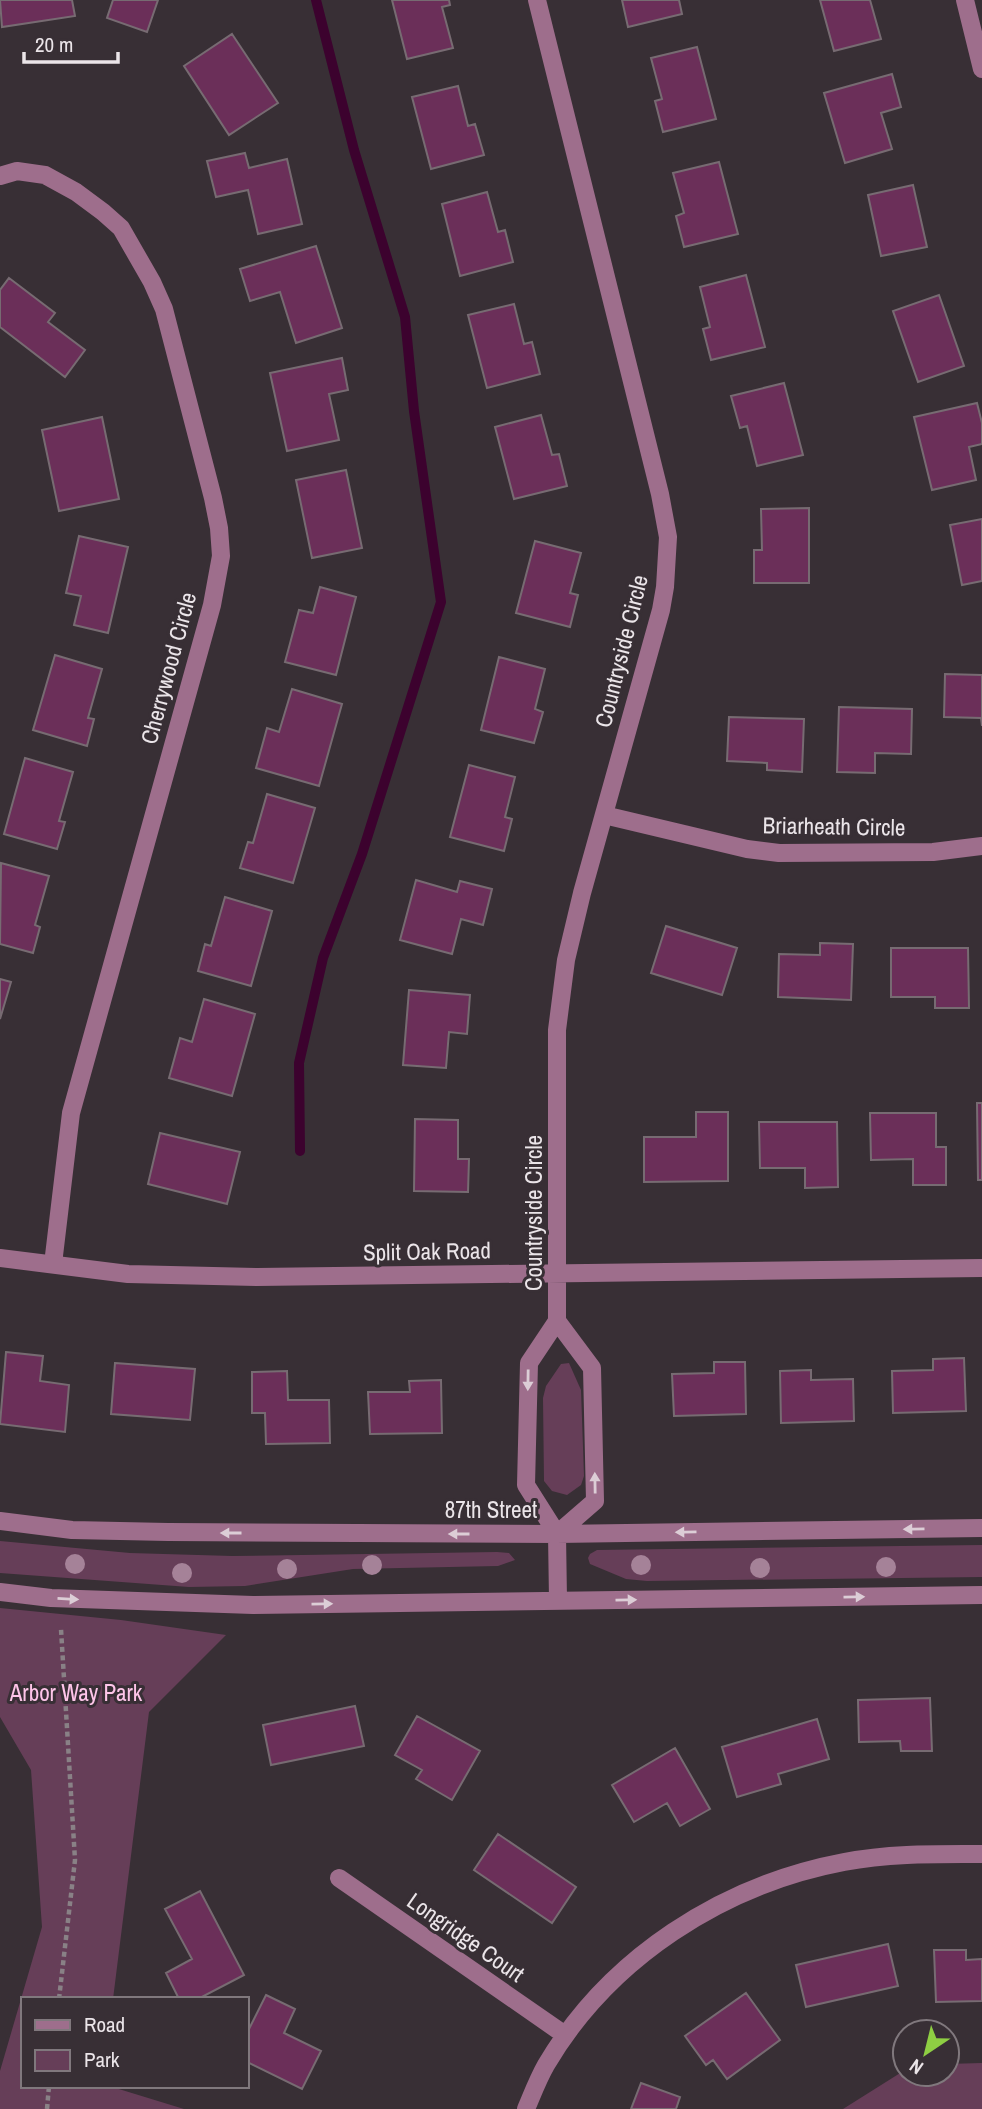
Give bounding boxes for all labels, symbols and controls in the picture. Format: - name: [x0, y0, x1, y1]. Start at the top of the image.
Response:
- scale bar: [24, 21, 119, 65]
- text: 20 m: [35, 30, 73, 59]
- street label: Countryside Circle: [587, 571, 655, 731]
- street label: Cherrywood Circle: [133, 589, 203, 747]
- street label: Briarheath Circle: [762, 809, 906, 843]
- street label: Countryside Circle: [518, 1135, 549, 1291]
- street label: Split Oak Road: [363, 1234, 491, 1268]
- one-way arrow: [523, 1369, 534, 1391]
- one-way arrow: [589, 1472, 600, 1494]
- street label: 87th Street: [445, 1494, 537, 1525]
- one-way arrow: [903, 1523, 925, 1535]
- one-way arrow: [675, 1526, 697, 1538]
- one-way arrow: [220, 1527, 242, 1539]
- one-way arrow: [448, 1528, 470, 1540]
- one-way arrow: [843, 1591, 865, 1602]
- one-way arrow: [57, 1593, 79, 1604]
- one-way arrow: [616, 1594, 638, 1605]
- one-way arrow: [311, 1598, 333, 1610]
- park label: Arbor Way Park: [9, 1677, 143, 1708]
- street label: Longridge Court: [401, 1885, 531, 1989]
- legend: [21, 1997, 248, 2088]
- text: Road: [84, 2010, 125, 2039]
- north arrow: [891, 2018, 961, 2088]
- text: Park: [84, 2045, 120, 2074]
- text: N: [904, 2053, 928, 2081]

